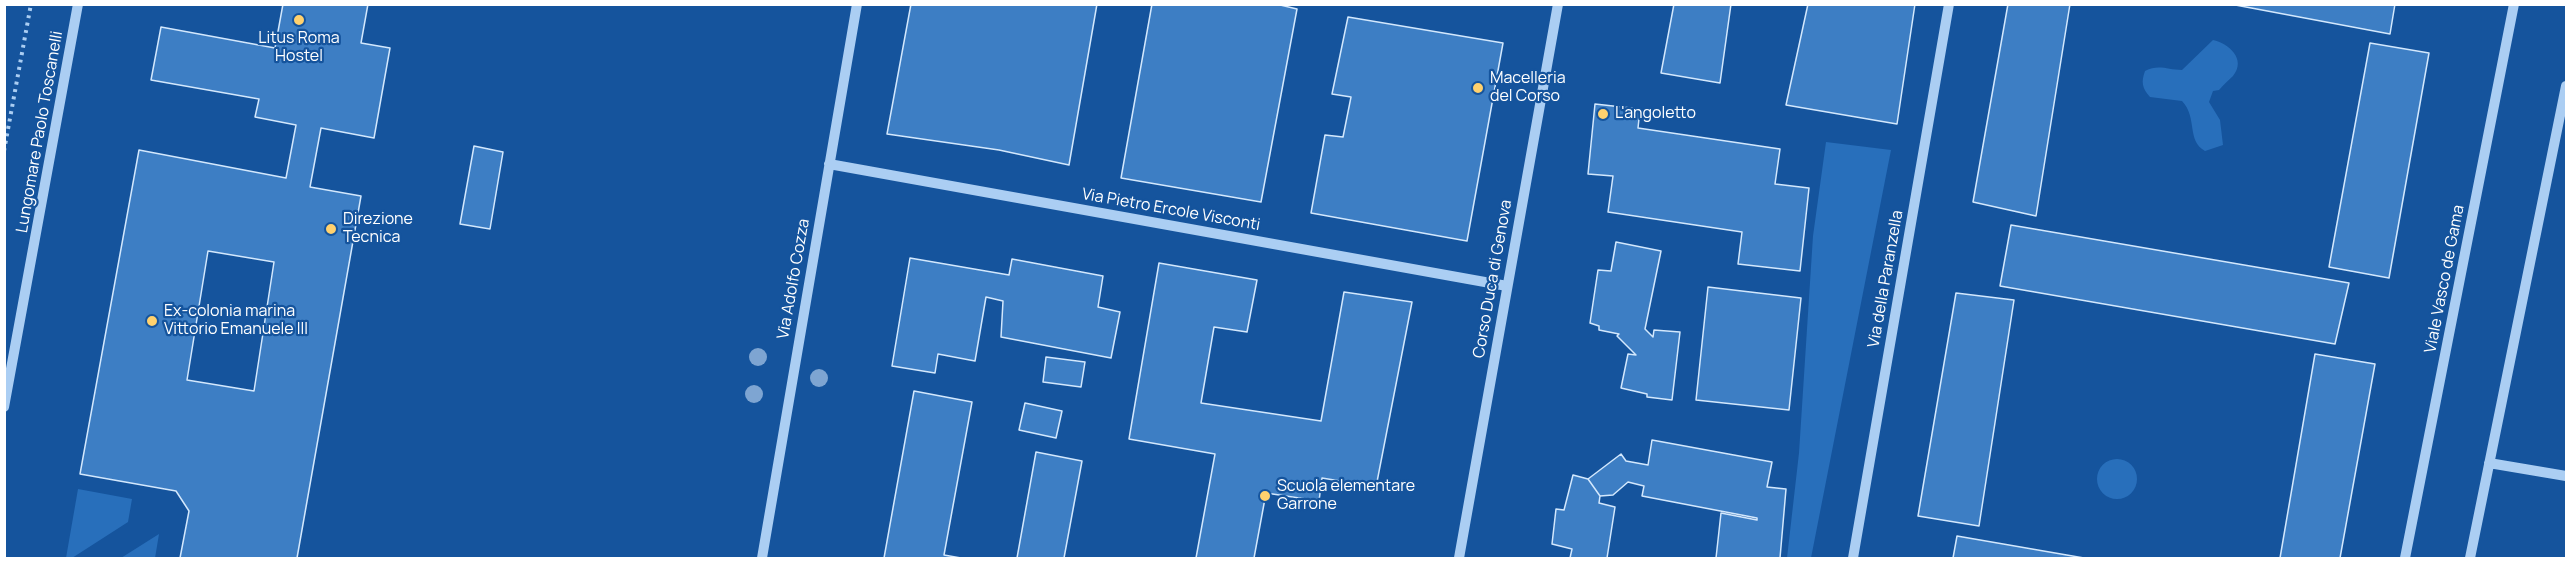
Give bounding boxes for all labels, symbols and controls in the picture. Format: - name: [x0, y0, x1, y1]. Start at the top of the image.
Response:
- marker: Litus Roma Hostel: [292, 13, 306, 27]
- place label: Litus Roma Hostel: [258, 29, 340, 67]
- street label: Lungomare Paolo Toscanelli: [13, 30, 67, 234]
- place label: Macelleria del Corso: [1490, 69, 1566, 107]
- marker: Macelleria del Corso: [1471, 81, 1485, 95]
- place label: L'angoletto: [1615, 104, 1696, 124]
- marker: L'angoletto: [1596, 107, 1610, 121]
- street label: Via Pietro Ercole Visconti: [1080, 185, 1262, 235]
- street label: Corso Duca di Genova: [1470, 198, 1516, 360]
- street label: Viale Vasco de Gama: [2421, 203, 2469, 355]
- street label: Via della Paranzella: [1864, 209, 1908, 349]
- place label: Direzione Tecnica: [343, 210, 413, 248]
- street label: Via Adolfo Cozza: [774, 217, 814, 341]
- marker: Direzione Tecnica: [324, 222, 338, 236]
- place label: Ex-colonia marina Vittorio Emanuele III: [164, 302, 308, 340]
- marker: Ex-colonia marina Vittorio Emanuele III: [145, 314, 159, 328]
- place label: Scuola elementare Garrone: [1277, 477, 1415, 515]
- marker: Scuola elementare Garrone: [1258, 489, 1272, 503]

